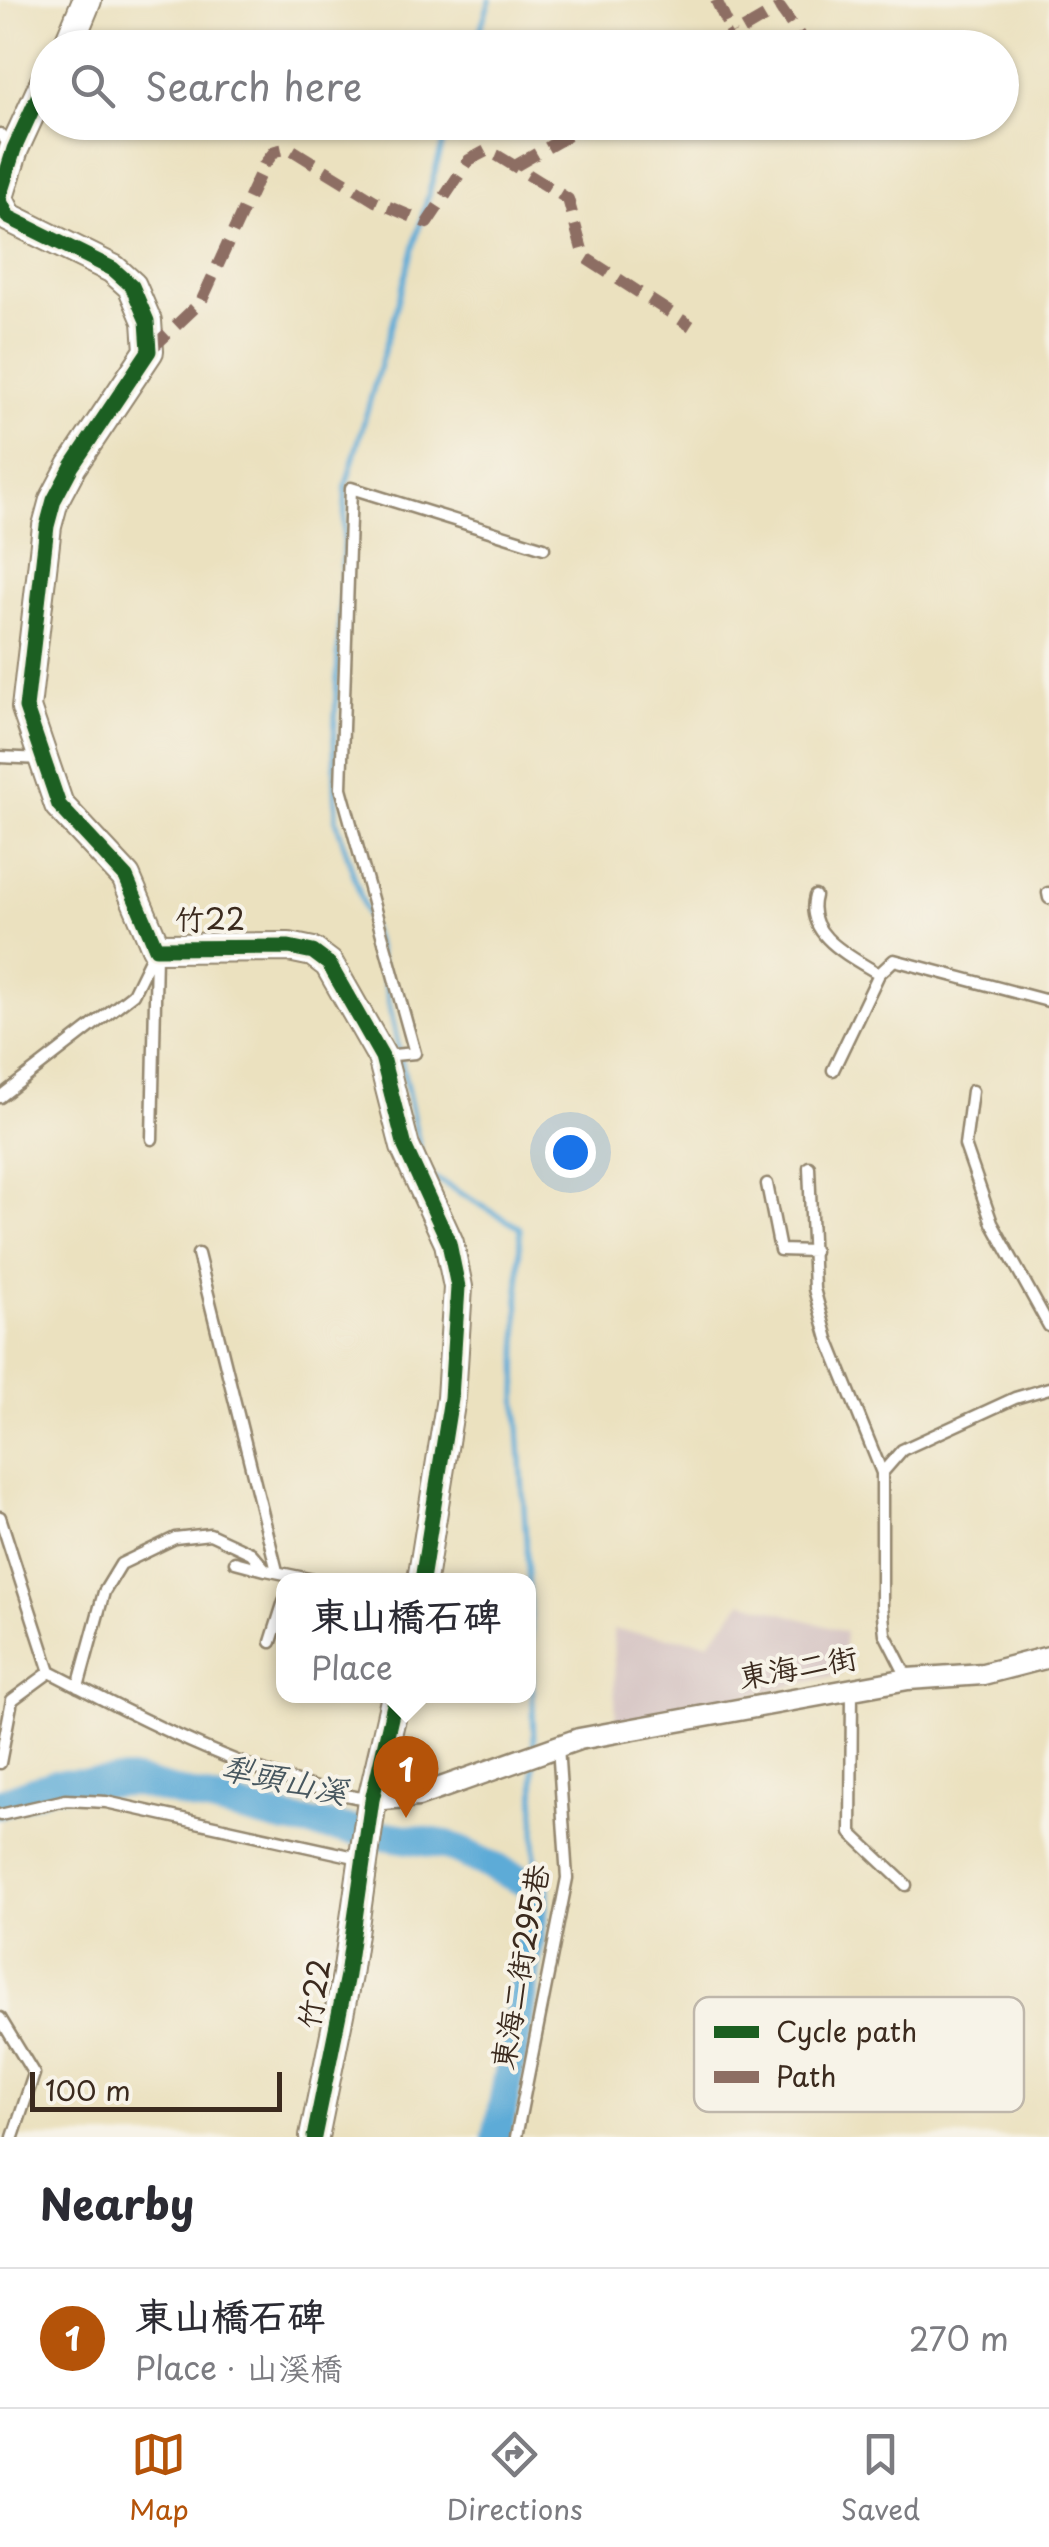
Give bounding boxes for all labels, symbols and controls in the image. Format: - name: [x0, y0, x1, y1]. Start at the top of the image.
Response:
- search box: [30, 30, 1019, 140]
- text: Search here: [145, 57, 362, 114]
- icon: search: [65, 58, 120, 113]
- street label: 竹22: [175, 895, 245, 940]
- your location: [545, 1127, 596, 1178]
- popup: [276, 1573, 536, 1703]
- text: 東山橋石碑: [311, 1586, 501, 1643]
- street label: 東海二街: [735, 1633, 861, 1698]
- text: Place: [311, 1643, 393, 1691]
- pin: 1: [374, 1736, 438, 1818]
- water label: 犁頭山溪: [217, 1741, 354, 1815]
- street label: 東海二街295巷: [478, 1860, 559, 2073]
- street label: 竹22: [284, 1955, 341, 2032]
- legend: [694, 1997, 1024, 2112]
- text: Cycle path: [776, 2009, 917, 2052]
- text: Path: [776, 2054, 836, 2097]
- scale bar: [30, 2067, 282, 2112]
- text: 100 m: [45, 2068, 131, 2111]
- text: Nearby: [40, 2171, 194, 2234]
- text: 東山橋石碑: [135, 2286, 325, 2343]
- text: 1: [65, 2314, 80, 2362]
- text: 270 m: [909, 2314, 1009, 2362]
- text: Place · 山溪橋: [135, 2343, 342, 2391]
- tab: Map: [129, 2427, 189, 2530]
- tab: Directions: [447, 2427, 583, 2530]
- tab: Saved: [841, 2427, 920, 2530]

